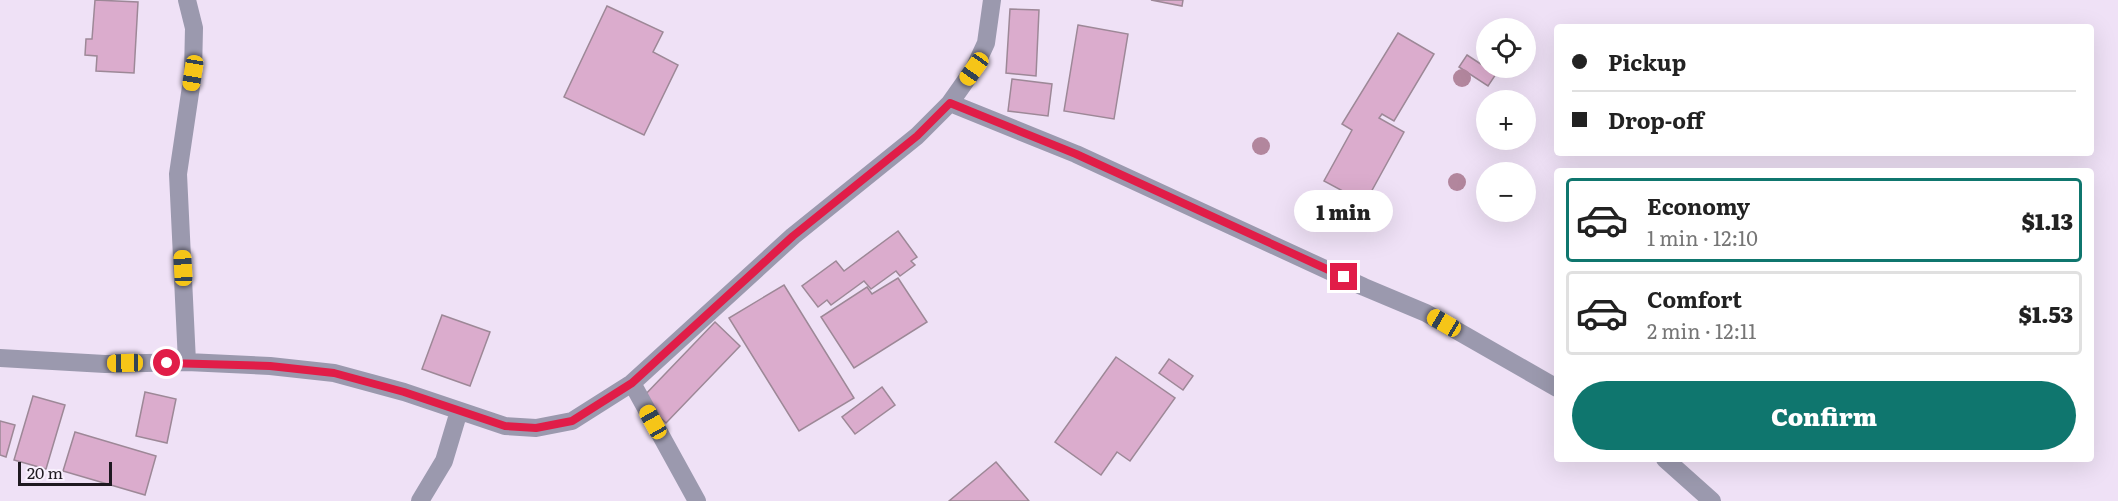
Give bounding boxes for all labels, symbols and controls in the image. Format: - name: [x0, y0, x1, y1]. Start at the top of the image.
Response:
- map controls: [1476, 18, 1536, 222]
- button: locate: [1476, 18, 1536, 78]
- text: Pickup: [1608, 45, 1686, 78]
- car: [956, 49, 992, 89]
- car: [181, 54, 205, 92]
- button: +: [1476, 90, 1536, 150]
- text: Drop-off: [1608, 103, 1704, 136]
- button: −: [1476, 162, 1536, 222]
- text: Economy: [1647, 189, 1750, 222]
- callout: 1 min: [1294, 190, 1394, 232]
- icon: car: [1575, 193, 1629, 247]
- text: 1 min: [1316, 196, 1371, 226]
- text: $1.13: [2021, 204, 2073, 237]
- text: 1 min · 12:10: [1647, 222, 1758, 252]
- car: [173, 250, 193, 286]
- route end: [1330, 263, 1357, 290]
- text: Comfort: [1647, 282, 1742, 315]
- icon: car: [1575, 286, 1629, 340]
- text: $1.53: [2019, 297, 2073, 330]
- car: [1424, 306, 1464, 340]
- text: 2 min · 12:11: [1647, 315, 1756, 345]
- route start: [153, 349, 180, 376]
- car: [107, 354, 143, 372]
- button: Confirm: [1572, 381, 2076, 450]
- car: [636, 402, 670, 442]
- scale bar: [18, 459, 112, 486]
- text: 20 m: [27, 460, 63, 484]

